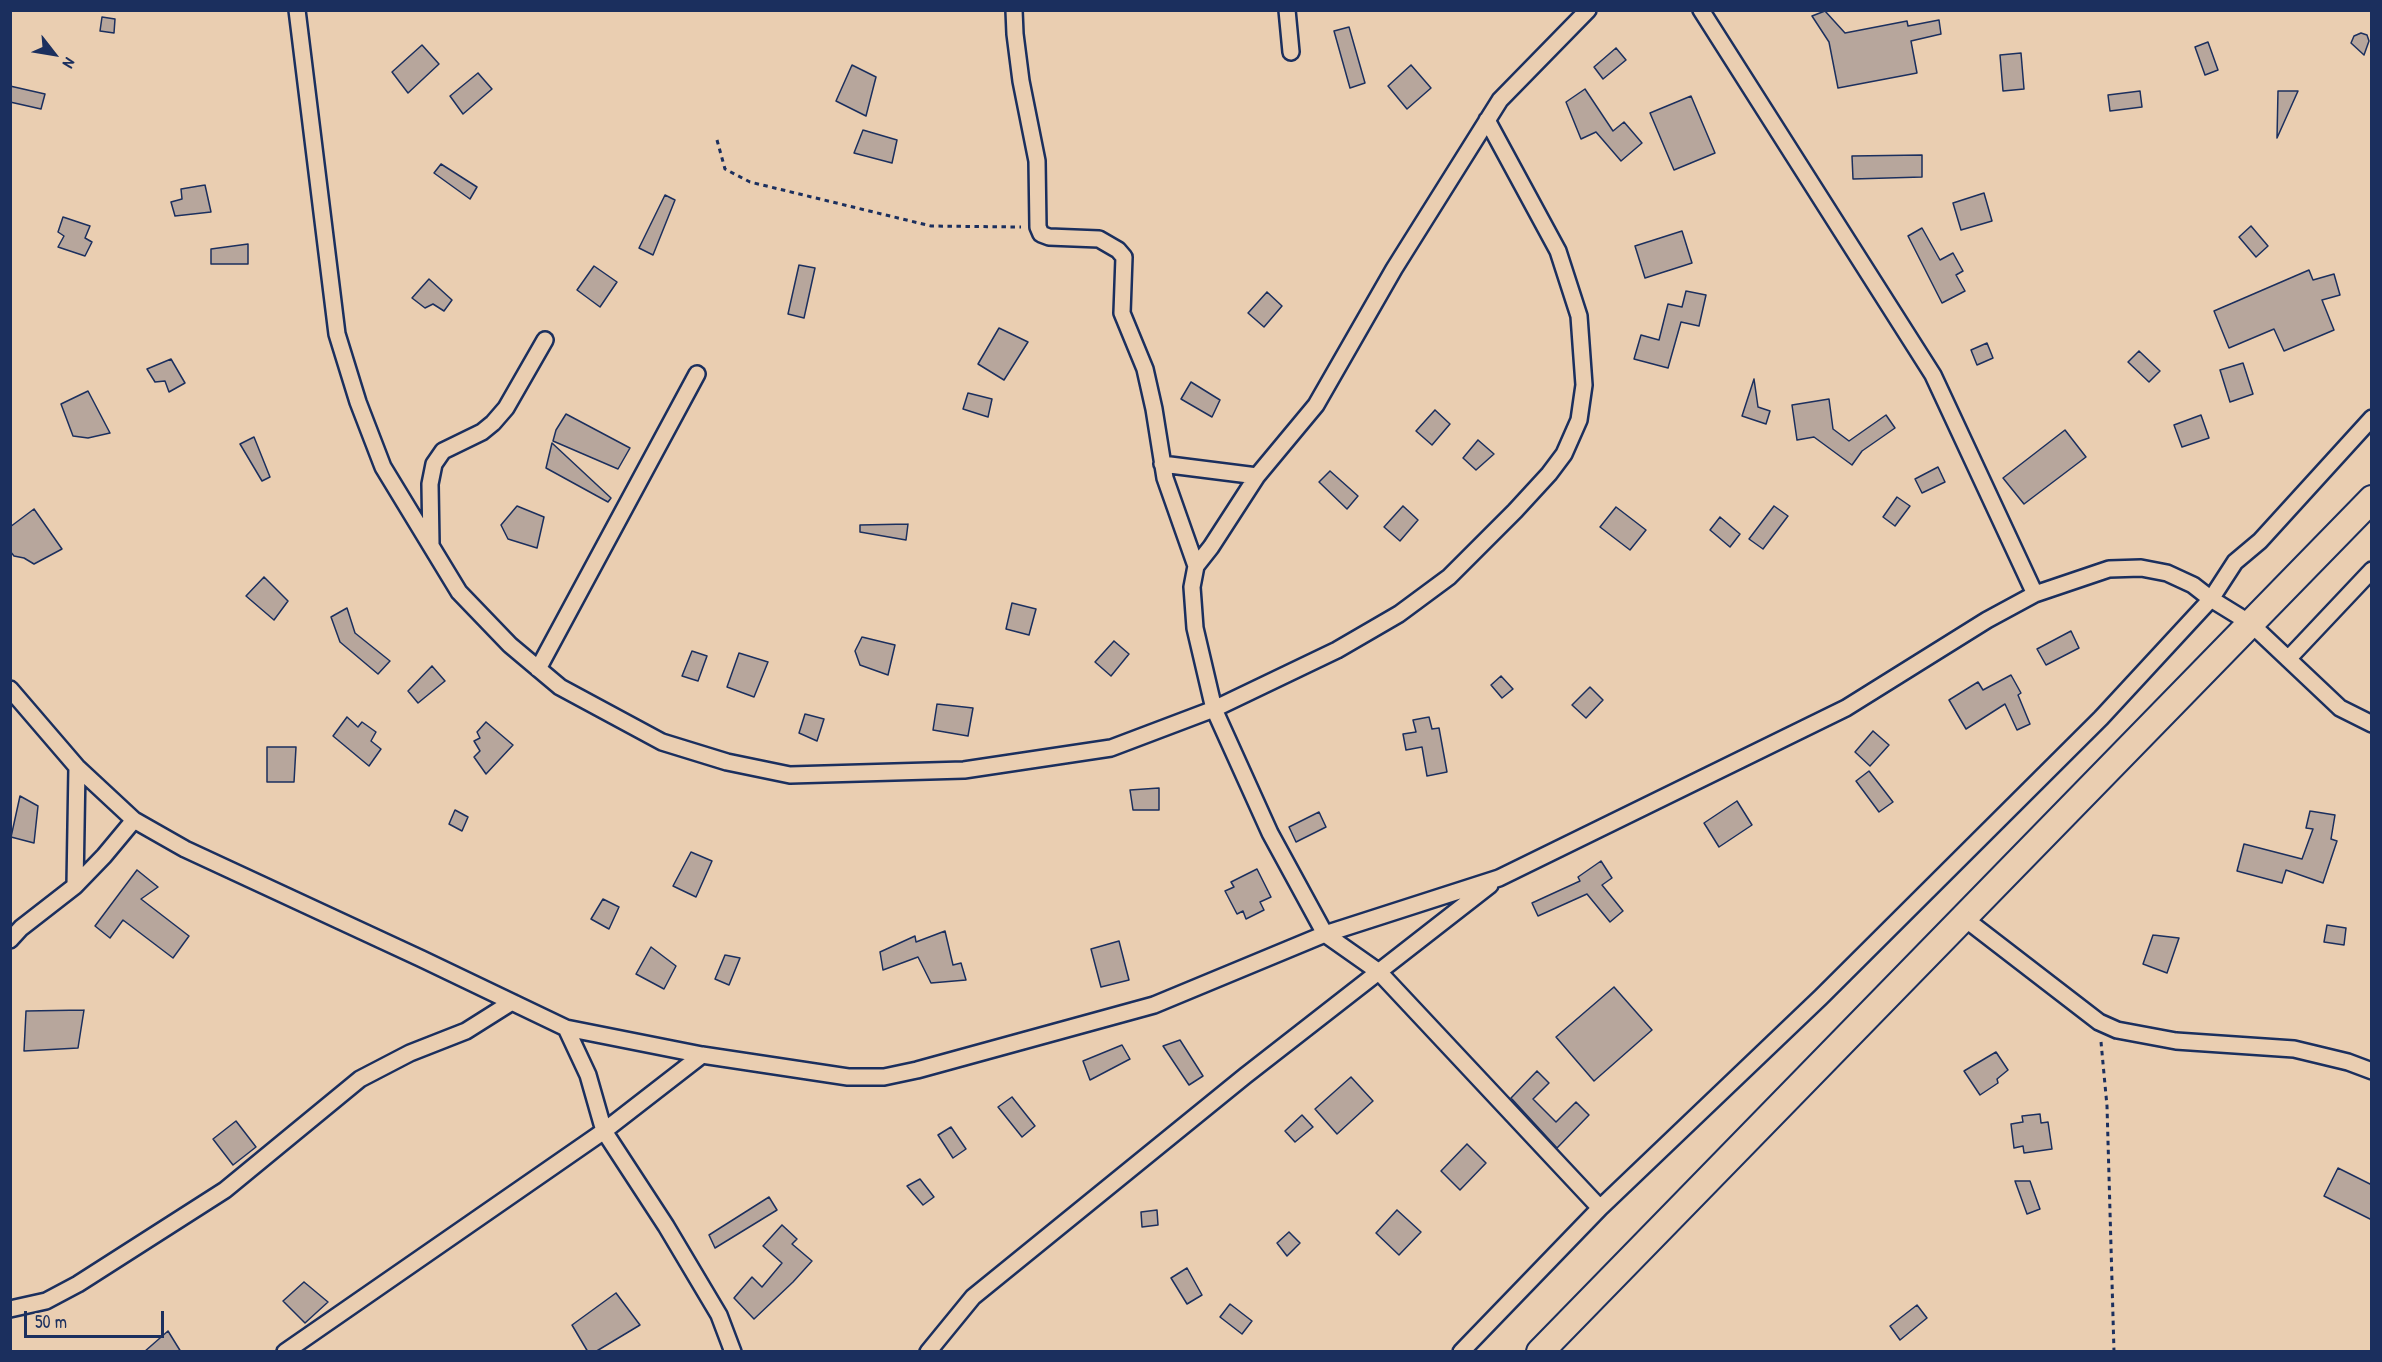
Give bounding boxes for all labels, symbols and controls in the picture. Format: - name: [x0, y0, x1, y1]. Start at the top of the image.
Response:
- north arrow: [24, 24, 84, 84]
- text: N: [58, 54, 81, 73]
- scale bar: [27, 1299, 166, 1337]
- text: 50 m: [35, 1309, 67, 1334]

